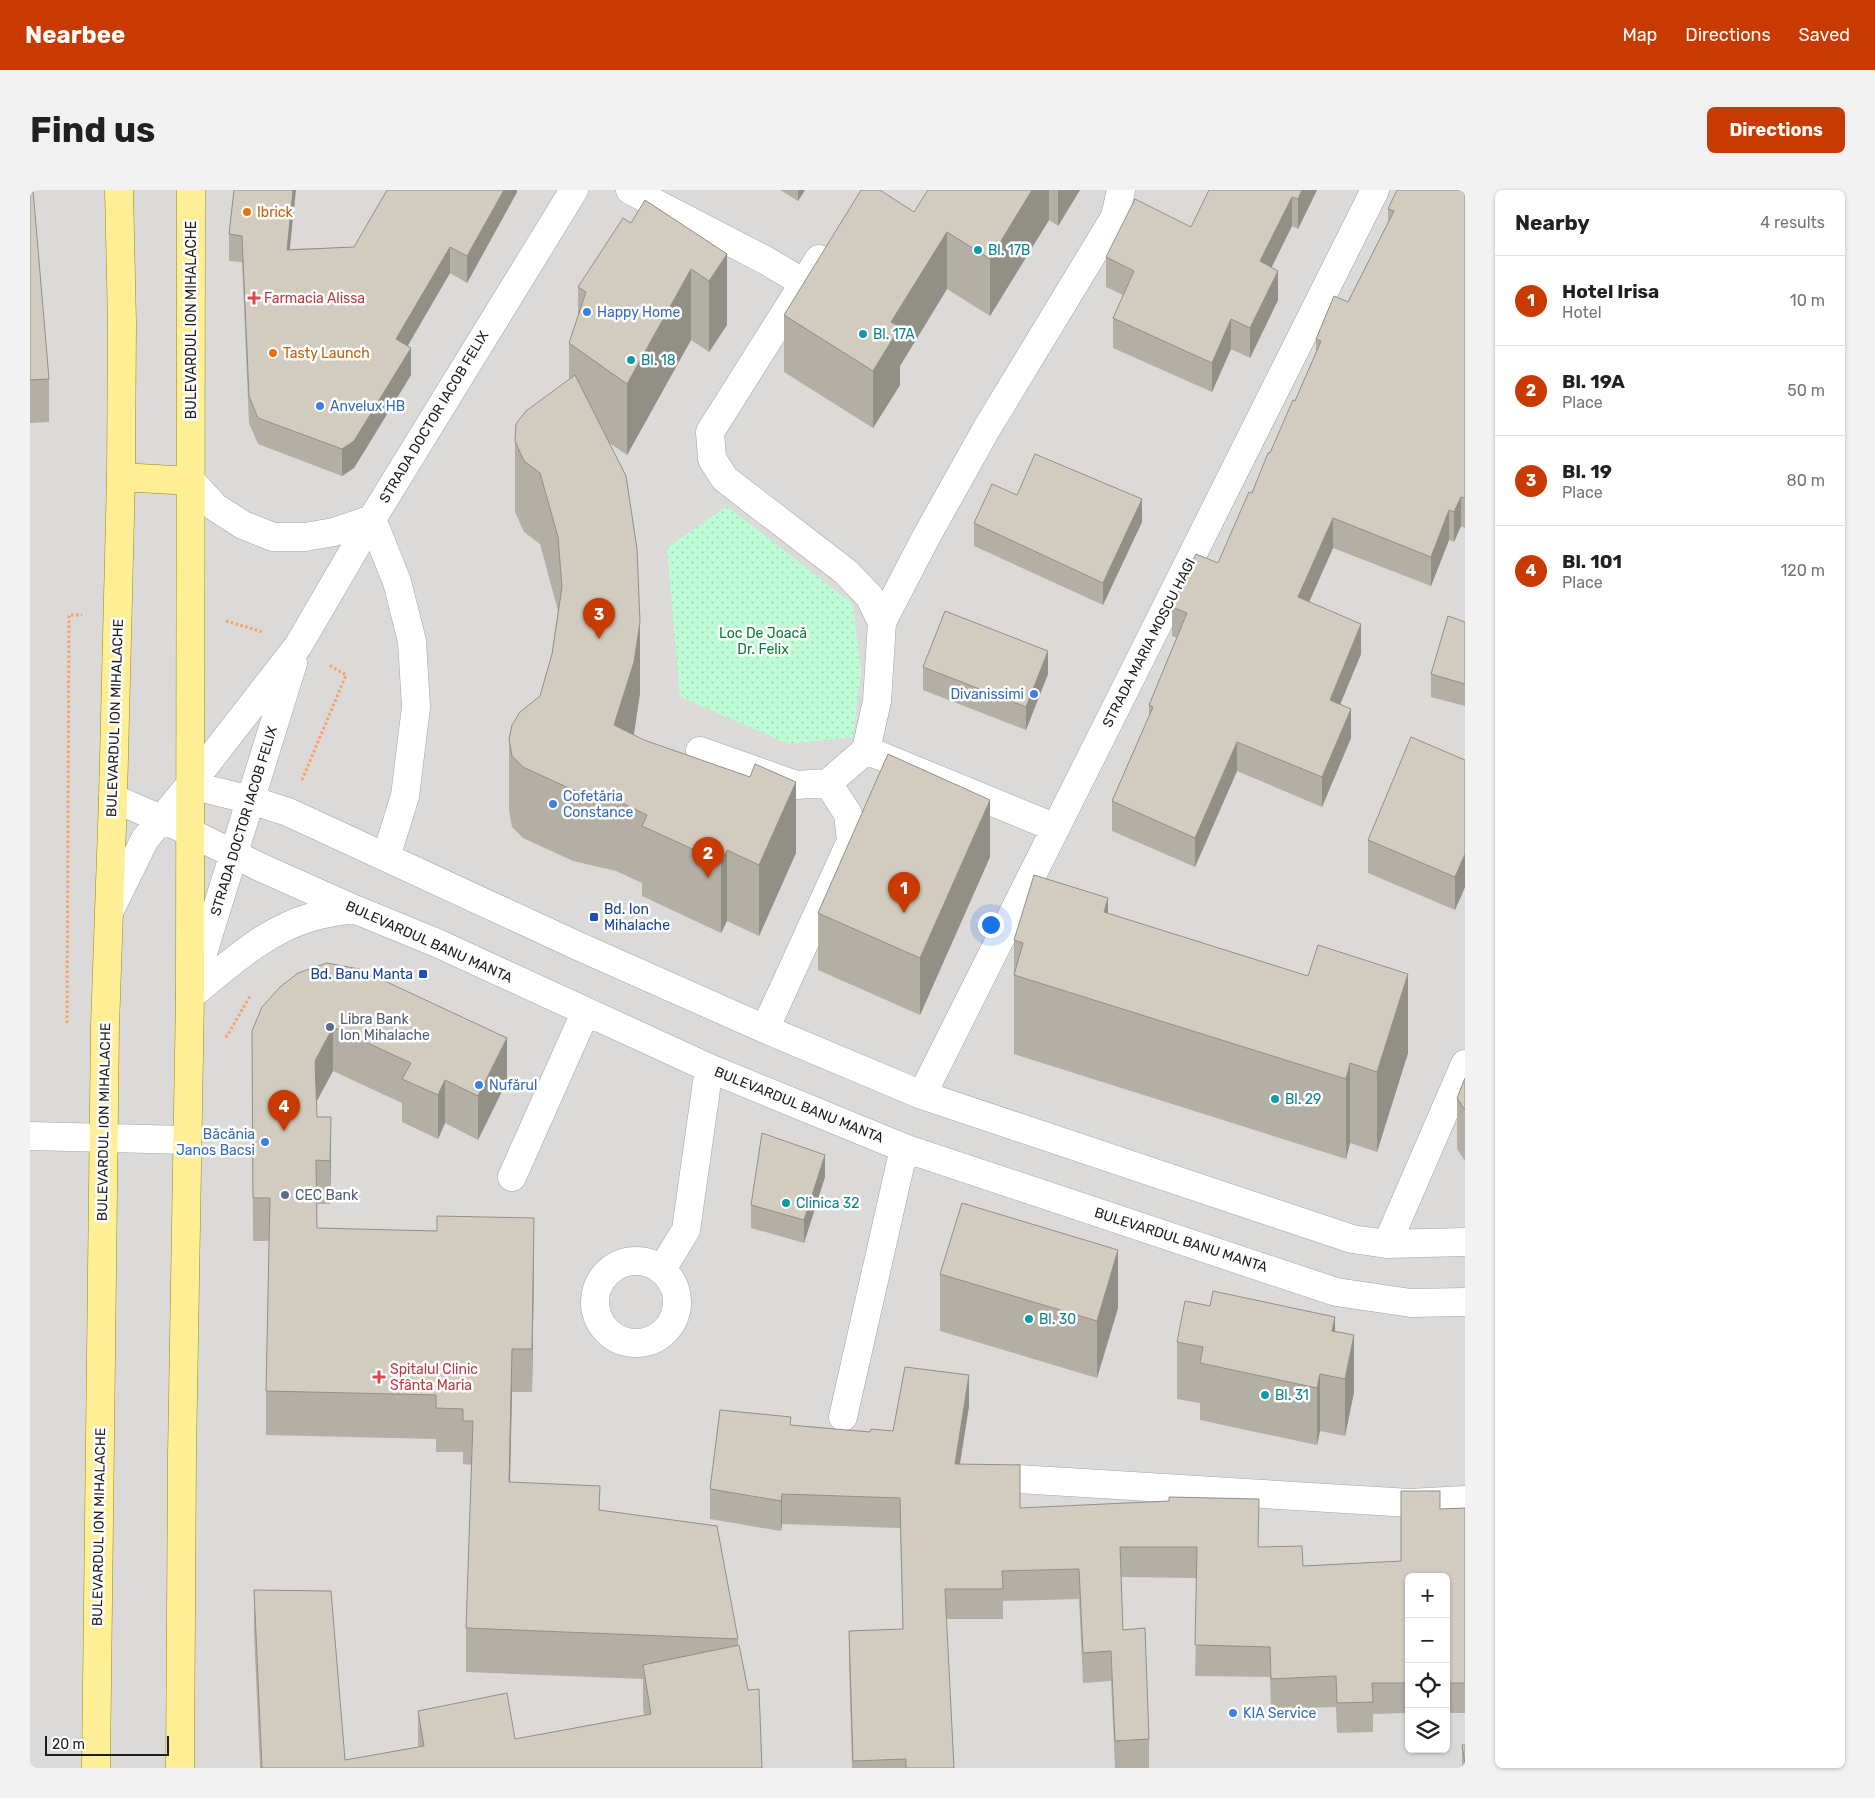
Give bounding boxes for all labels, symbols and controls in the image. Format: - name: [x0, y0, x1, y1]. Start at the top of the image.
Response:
- text: Nearbee: [25, 21, 125, 49]
- text: Map: [1622, 24, 1657, 46]
- text: Directions: [1685, 24, 1771, 46]
- text: Saved: [1799, 24, 1850, 46]
- button: Directions: [1707, 107, 1845, 153]
- text: Find us: [30, 109, 155, 151]
- place label: Ibrick: [257, 204, 294, 221]
- marker: Ibrick: [241, 206, 253, 218]
- text: Nearby: [1515, 210, 1590, 235]
- text: 4 results: [1760, 213, 1825, 232]
- street label: BULEVARDUL ION MIHALACHE: [183, 221, 200, 419]
- place label: Bl. 17B: [988, 242, 1030, 259]
- marker: Bl. 17B: [972, 244, 984, 256]
- text: Hotel Irisa: [1562, 280, 1659, 303]
- place label: Farmacia Alissa: [264, 290, 365, 307]
- text: 1: [1527, 291, 1535, 310]
- text: 10 m: [1790, 291, 1825, 310]
- marker: Farmacia Alissa: [248, 292, 260, 304]
- text: Hotel: [1562, 303, 1602, 322]
- place label: Happy Home: [597, 304, 680, 321]
- marker: Happy Home: [581, 306, 593, 318]
- place label: Bl. 17A: [873, 326, 915, 343]
- street label: STRADA DOCTOR IACOB FELIX: [376, 328, 492, 506]
- marker: Bl. 17A: [857, 328, 869, 340]
- place label: Tasty Launch: [283, 345, 370, 362]
- marker: Tasty Launch: [267, 347, 279, 359]
- place label: Bl. 18: [641, 352, 676, 369]
- marker: Bl. 18: [625, 354, 637, 366]
- text: Bl. 19A: [1562, 370, 1625, 393]
- text: 2: [1526, 381, 1536, 400]
- text: 50 m: [1787, 381, 1825, 400]
- text: Place: [1562, 393, 1603, 412]
- place label: Anvelux HB: [330, 398, 405, 415]
- marker: Anvelux HB: [314, 400, 326, 412]
- text: Bl. 19: [1562, 460, 1612, 483]
- text: 3: [1526, 471, 1536, 490]
- text: 80 m: [1787, 471, 1825, 490]
- text: Place: [1562, 483, 1603, 502]
- text: Bl. 101: [1562, 550, 1622, 573]
- street label: STRADA MARIA MOSCU HAGI: [1099, 556, 1199, 730]
- text: 4: [1526, 561, 1536, 580]
- text: 120 m: [1780, 561, 1825, 580]
- text: Place: [1562, 573, 1603, 592]
- pin: 3: [583, 598, 615, 639]
- street label: BULEVARDUL ION MIHALACHE: [103, 618, 127, 818]
- park label: Loc De Joacă Dr. Felix: [719, 625, 807, 658]
- place label: Divanissimi: [950, 686, 1024, 703]
- marker: Divanissimi: [1028, 688, 1040, 700]
- street label: STRADA DOCTOR IACOB FELIX: [207, 724, 281, 918]
- place label: Cofetăria Constance: [563, 788, 633, 821]
- marker: Cofetăria Constance: [547, 798, 559, 810]
- pin: 2: [692, 837, 724, 878]
- pin: 1: [888, 872, 920, 913]
- street label: BULEVARDUL BANU MANTA: [343, 897, 516, 987]
- place label: Bd. Ion Mihalache: [604, 901, 670, 934]
- marker: Bd. Ion Mihalache: [588, 911, 600, 923]
- your location: [978, 912, 1004, 938]
- place label: Bd. Banu Manta: [311, 966, 413, 983]
- marker: Bd. Banu Manta: [417, 968, 429, 980]
- place label: Libra Bank Ion Mihalache: [340, 1011, 430, 1044]
- marker: Libra Bank Ion Mihalache: [324, 1021, 336, 1033]
- street label: BULEVARDUL ION MIHALACHE: [94, 1023, 114, 1221]
- street label: BULEVARDUL BANU MANTA: [712, 1063, 887, 1147]
- place label: Nufărul: [489, 1077, 537, 1094]
- marker: Nufărul: [473, 1079, 485, 1091]
- pin: 4: [268, 1090, 300, 1131]
- place label: Bl. 29: [1285, 1091, 1321, 1108]
- marker: Bl. 29: [1269, 1093, 1281, 1105]
- place label: Băcănia Janos Bacsi: [176, 1126, 255, 1159]
- marker: Băcănia Janos Bacsi: [259, 1136, 271, 1148]
- place label: CEC Bank: [295, 1187, 359, 1204]
- marker: CEC Bank: [279, 1189, 291, 1201]
- place label: Clinica 32: [796, 1195, 860, 1212]
- marker: Clinica 32: [780, 1197, 792, 1209]
- street label: BULEVARDUL BANU MANTA: [1092, 1204, 1270, 1276]
- place label: Bl. 30: [1039, 1311, 1076, 1328]
- marker: Bl. 30: [1023, 1313, 1035, 1325]
- place label: Spitalul Clinic Sfânta Maria: [390, 1361, 478, 1394]
- marker: Spitalul Clinic Sfânta Maria: [372, 1370, 386, 1384]
- place label: Bl. 31: [1275, 1387, 1309, 1404]
- marker: Bl. 31: [1259, 1389, 1271, 1401]
- street label: BULEVARDUL ION MIHALACHE: [89, 1428, 109, 1626]
- map controls: [1405, 1573, 1450, 1753]
- button: +: [1405, 1573, 1450, 1618]
- button: −: [1405, 1618, 1450, 1663]
- button: locate: [1405, 1663, 1450, 1708]
- place label: KIA Service: [1243, 1705, 1316, 1722]
- marker: KIA Service: [1227, 1707, 1239, 1719]
- button: layers: [1405, 1708, 1450, 1753]
- scale bar: [45, 1733, 169, 1756]
- text: 20 m: [52, 1736, 85, 1753]

